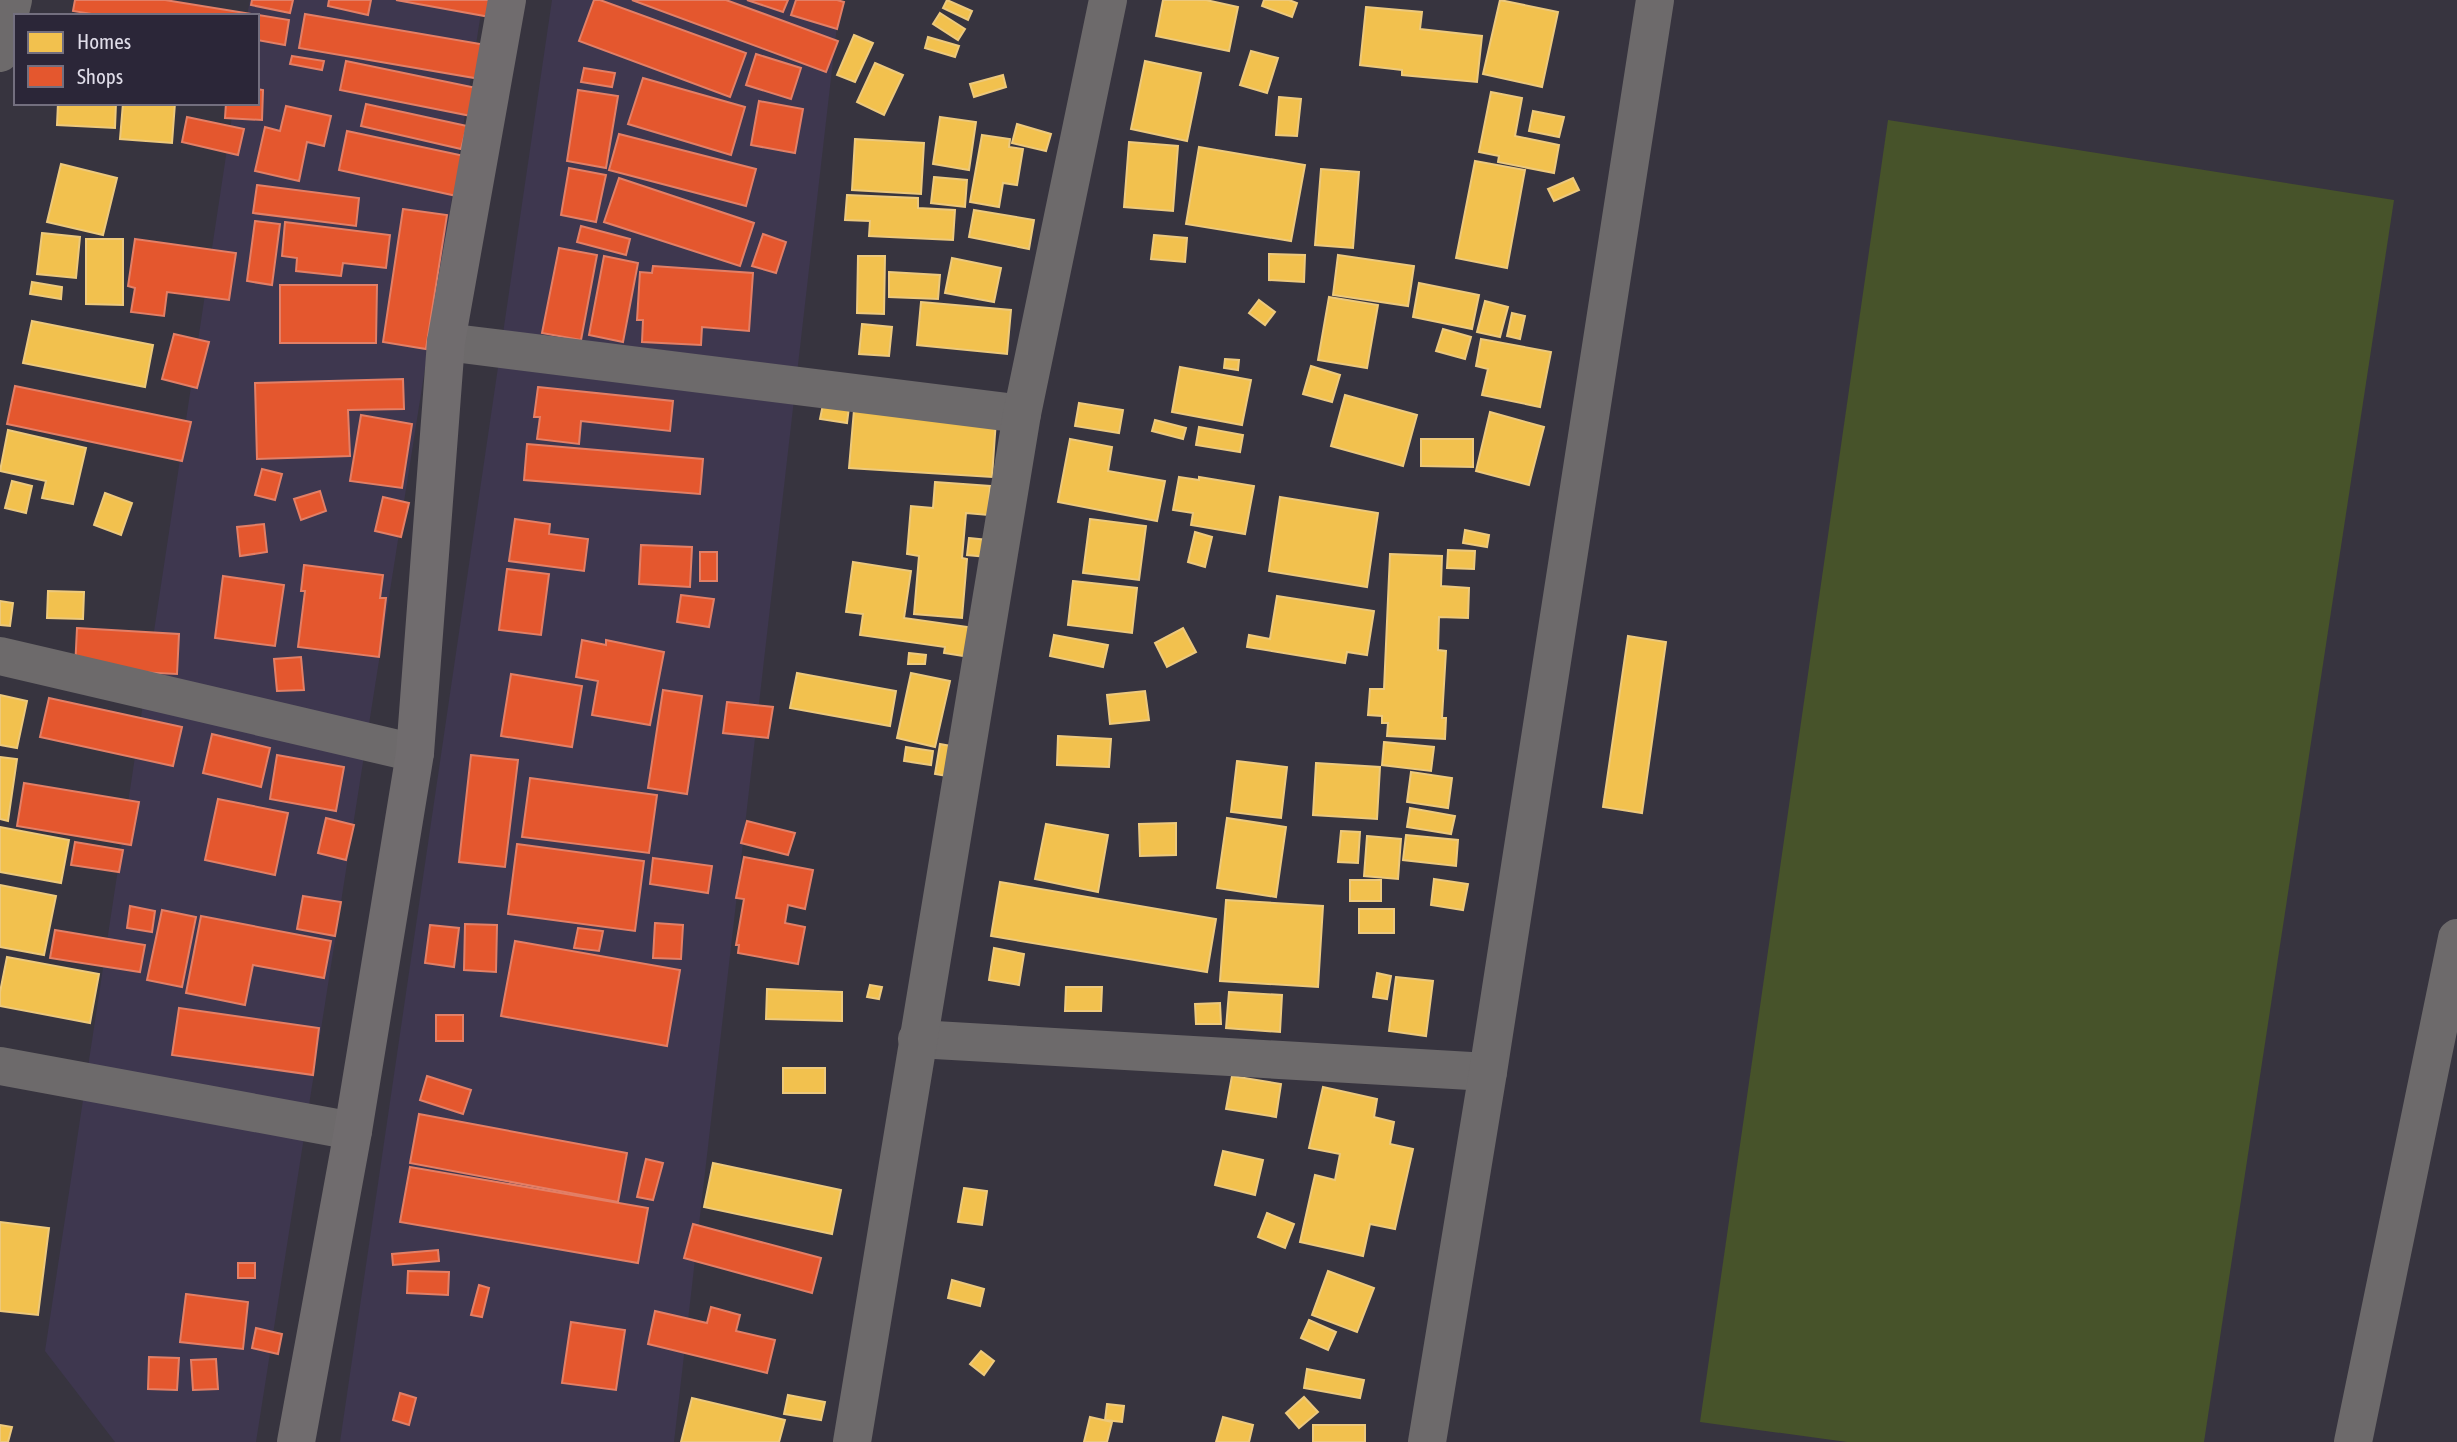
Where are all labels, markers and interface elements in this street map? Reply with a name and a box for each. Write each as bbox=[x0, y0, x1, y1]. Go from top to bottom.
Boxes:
legend bbox=[14, 14, 259, 105]
text: Homes bbox=[77, 29, 131, 53]
text: Shops bbox=[77, 64, 123, 88]

